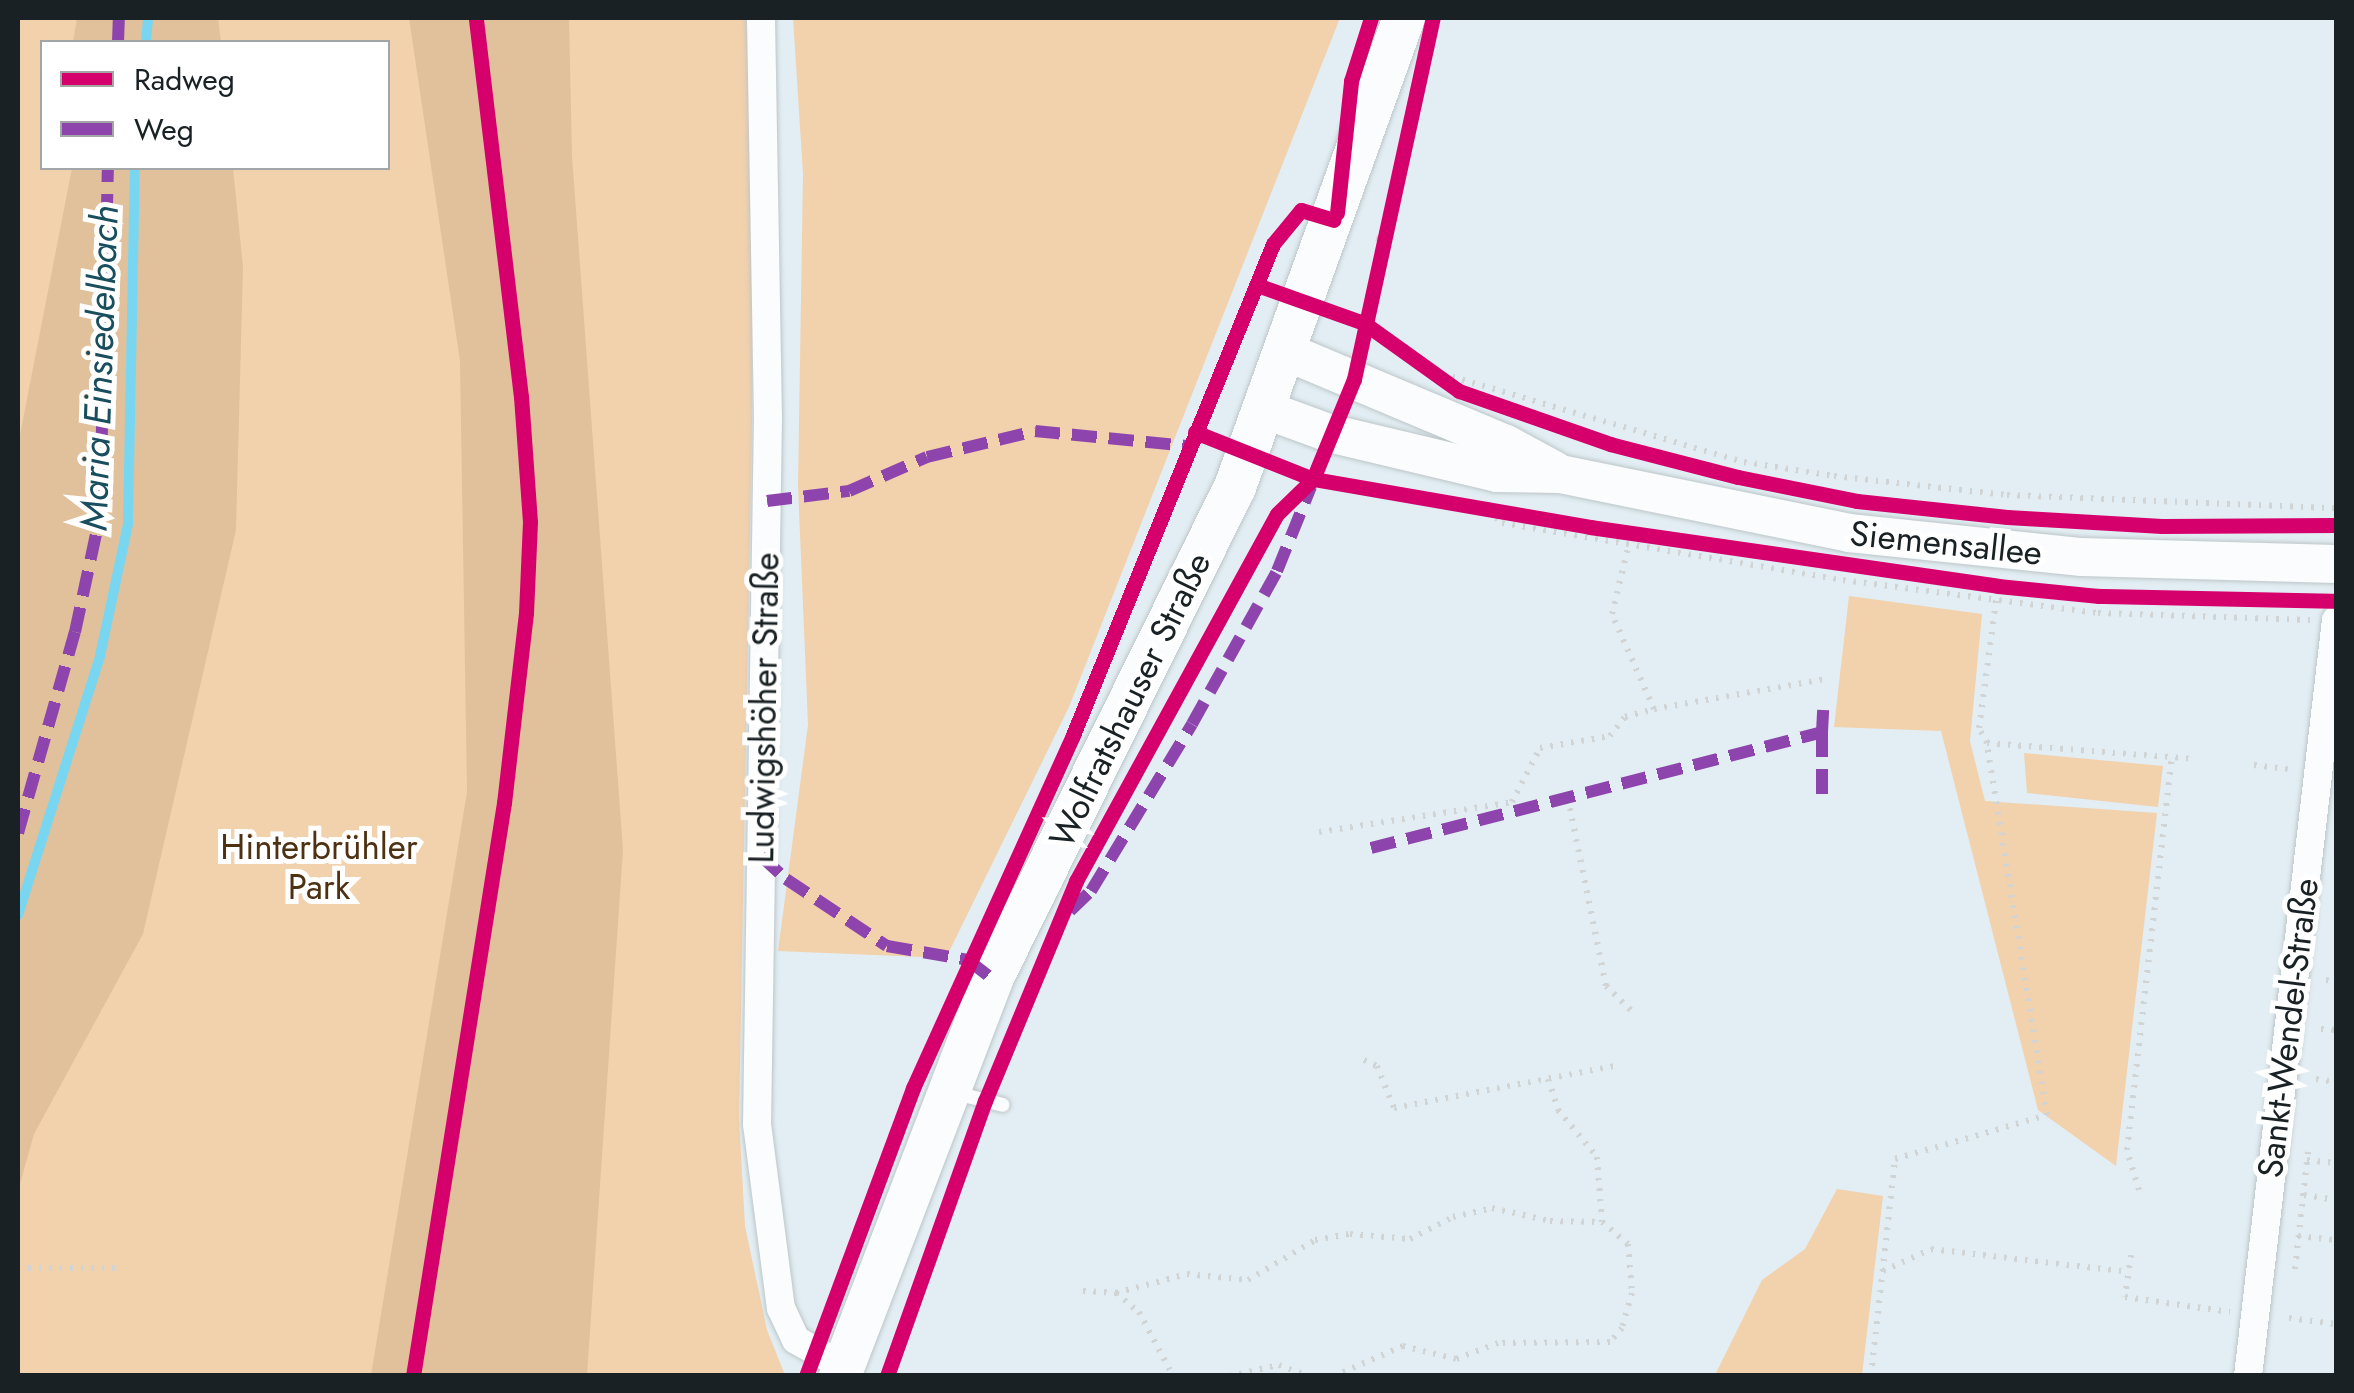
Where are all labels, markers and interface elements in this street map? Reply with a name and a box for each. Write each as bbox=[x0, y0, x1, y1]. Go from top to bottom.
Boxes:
legend bbox=[40, 40, 390, 170]
text: Radweg bbox=[134, 58, 235, 101]
text: Weg bbox=[134, 108, 194, 151]
water label: Maria Einsiedelbach bbox=[71, 204, 127, 532]
street label: Siemensallee bbox=[1848, 512, 2044, 574]
street label: Wolfratshauser Straße bbox=[1040, 546, 1220, 854]
street label: Ludwigshöher Straße bbox=[740, 552, 788, 864]
park label: Hinterbrühler Park bbox=[220, 826, 418, 908]
street label: Sankt-Wendel-Straße bbox=[2249, 876, 2327, 1180]

